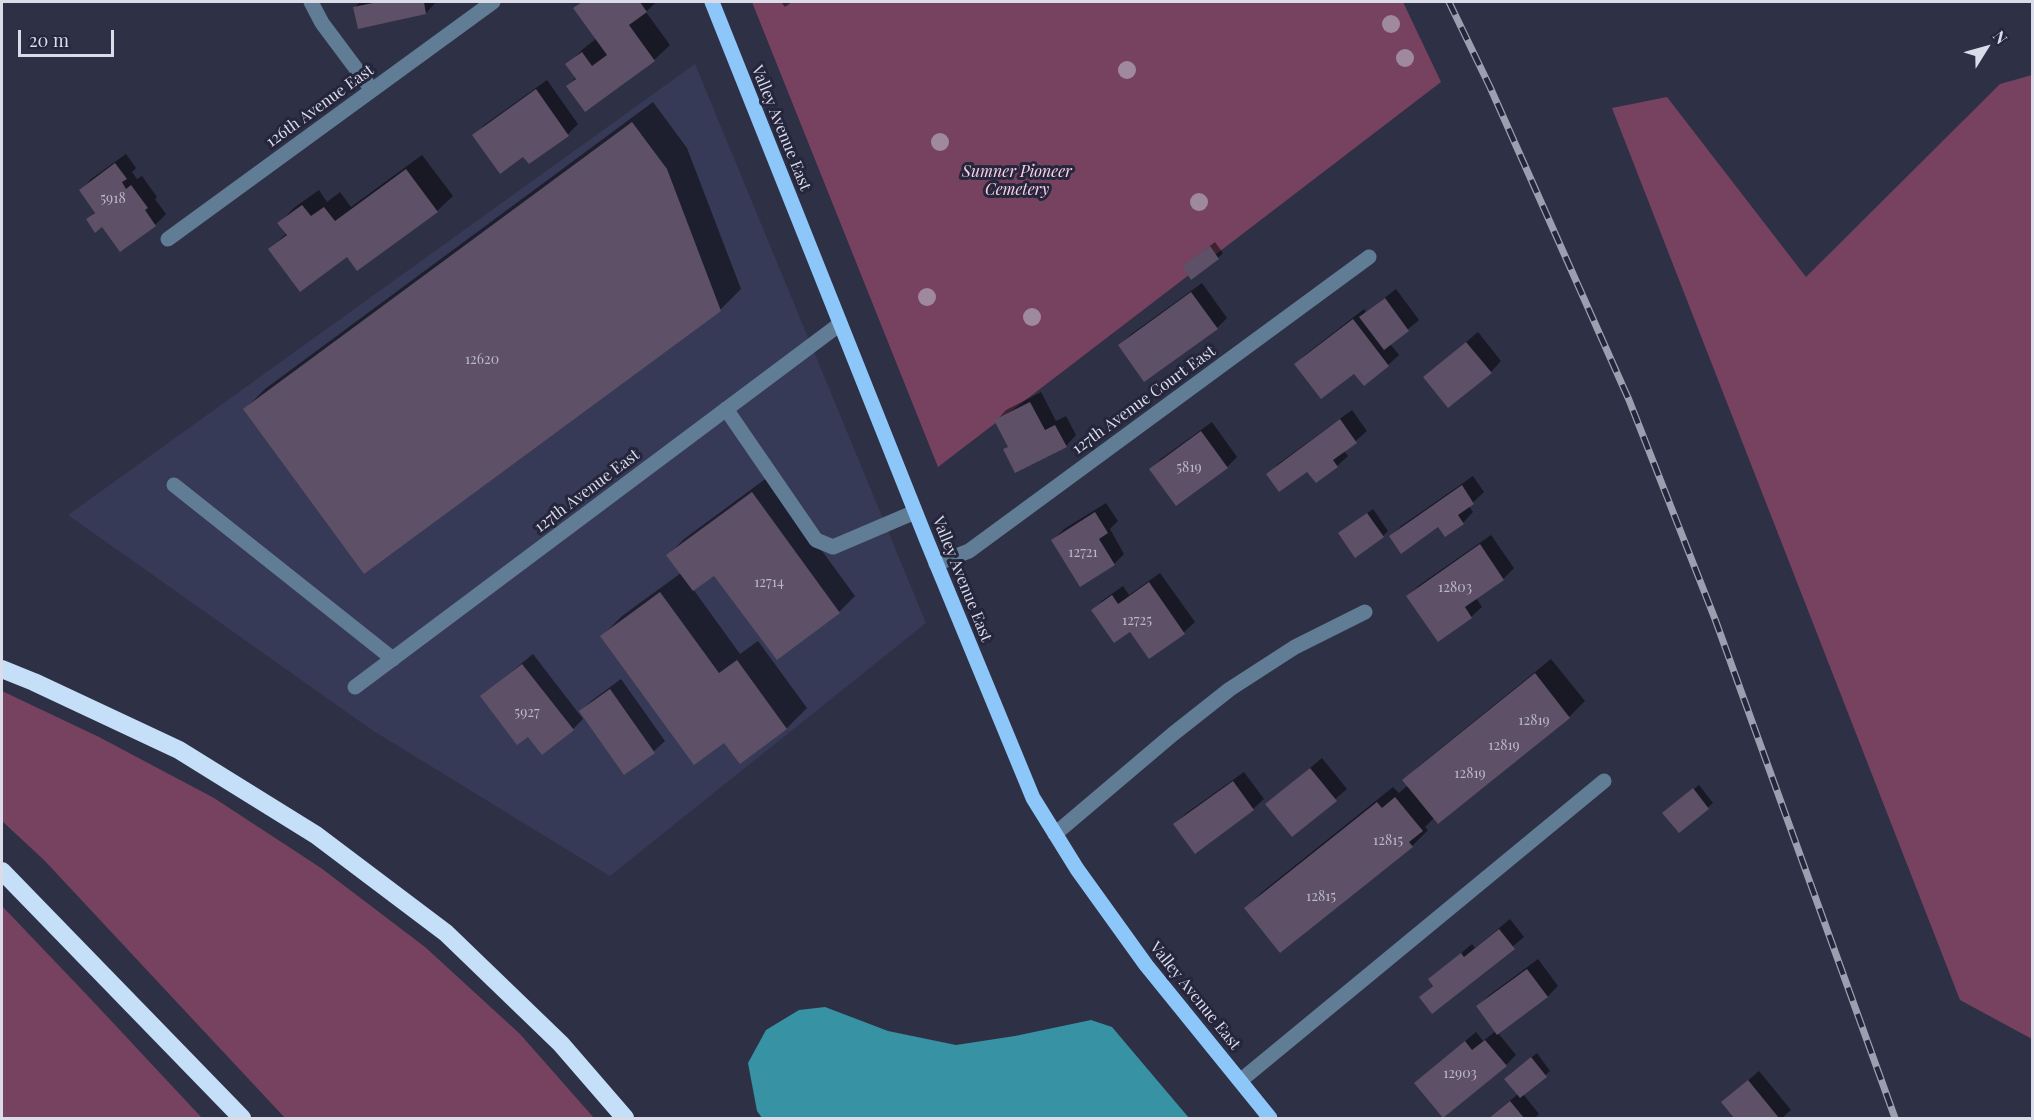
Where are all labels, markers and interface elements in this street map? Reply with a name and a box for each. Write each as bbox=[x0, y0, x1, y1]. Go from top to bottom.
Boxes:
scale bar bbox=[21, 18, 117, 56]
north arrow bbox=[1956, 18, 2016, 78]
text: N bbox=[1989, 26, 2013, 48]
text: 20 m bbox=[29, 28, 69, 52]
street label: 126th Avenue East bbox=[262, 61, 378, 151]
street label: Valley Avenue East bbox=[747, 63, 815, 193]
park label: Sumner Pioneer Cemetery bbox=[962, 162, 1072, 200]
house number: 5918 bbox=[100, 191, 126, 207]
street label: 127th Avenue Court East bbox=[1069, 342, 1219, 458]
house number: 12620 bbox=[465, 352, 499, 368]
street label: 127th Avenue East bbox=[531, 445, 643, 537]
house number: 5819 bbox=[1176, 460, 1202, 476]
street label: Valley Avenue East bbox=[928, 514, 996, 644]
house number: 12721 bbox=[1068, 545, 1098, 561]
house number: 12714 bbox=[754, 575, 784, 591]
house number: 12803 bbox=[1438, 580, 1472, 596]
house number: 12725 bbox=[1122, 613, 1152, 629]
house number: 5927 bbox=[514, 705, 540, 721]
house number: 12819 bbox=[1518, 713, 1550, 729]
house number: 12819 bbox=[1488, 738, 1520, 754]
house number: 12819 bbox=[1454, 766, 1486, 782]
house number: 12815 bbox=[1373, 833, 1403, 849]
house number: 12815 bbox=[1306, 889, 1336, 905]
street label: Valley Avenue East bbox=[1146, 938, 1244, 1054]
house number: 12903 bbox=[1443, 1066, 1477, 1082]

